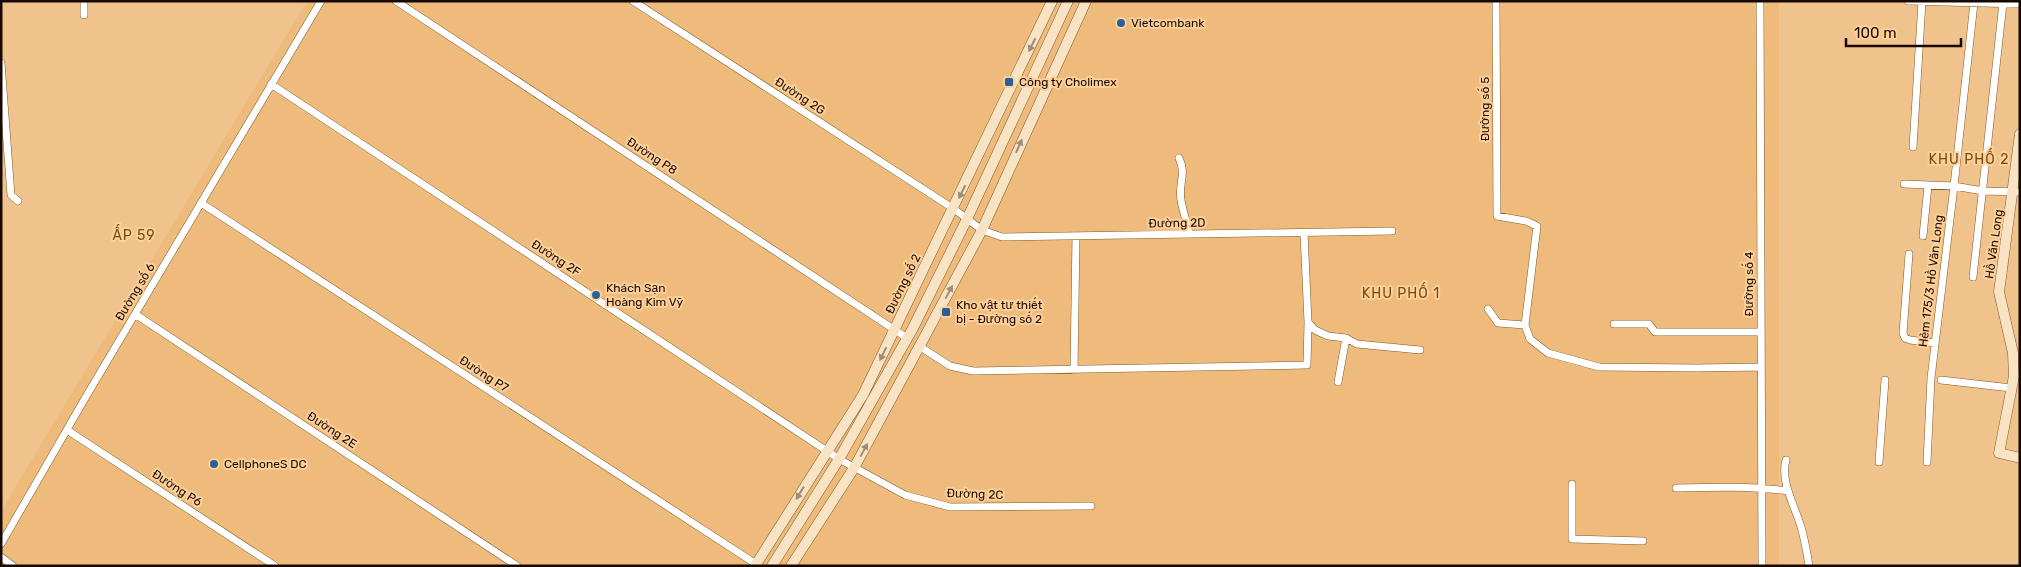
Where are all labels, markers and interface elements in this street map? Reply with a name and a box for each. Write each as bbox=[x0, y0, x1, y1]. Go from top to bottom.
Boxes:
scale bar bbox=[1846, 15, 1961, 47]
place label: Vietcombank bbox=[1131, 16, 1205, 30]
marker: Vietcombank bbox=[1115, 17, 1127, 29]
text: 100 m bbox=[1854, 24, 1896, 42]
one-way arrow bbox=[1028, 38, 1036, 53]
street label: Đường 2G bbox=[772, 75, 828, 117]
place label: Công ty Cholimex bbox=[1019, 75, 1117, 89]
marker: Công ty Cholimex bbox=[1003, 76, 1015, 88]
street label: Đường số 5 bbox=[1477, 77, 1492, 141]
street label: Đường P8 bbox=[624, 135, 680, 177]
one-way arrow bbox=[1016, 139, 1024, 153]
district label: KHU PHỐ 2 bbox=[1929, 148, 2009, 168]
one-way arrow bbox=[957, 185, 965, 199]
street label: Hồ Văn Long bbox=[1982, 208, 2006, 280]
street label: Hẻm 175/3 Hồ Văn Long bbox=[1915, 214, 1946, 348]
street label: Đường 2D bbox=[1148, 216, 1206, 230]
district label: ẤP 59 bbox=[112, 224, 156, 244]
street label: Đường 2F bbox=[529, 237, 583, 279]
street label: Đường số 4 bbox=[1741, 251, 1756, 317]
street label: Đường số 2 bbox=[882, 252, 923, 316]
street label: Đường số 6 bbox=[112, 260, 158, 323]
place label: Khách Sạn Hoàng Kim Vỹ bbox=[606, 281, 683, 309]
district label: KHU PHỐ 1 bbox=[1362, 282, 1440, 302]
one-way arrow bbox=[944, 285, 953, 298]
marker: Khách Sạn Hoàng Kim Vỹ bbox=[590, 289, 602, 301]
place label: Kho vật tư thiết bị - Đường số 2 bbox=[956, 297, 1043, 326]
marker: Kho vật tư thiết bị - Đường số 2 bbox=[940, 306, 952, 318]
one-way arrow bbox=[879, 347, 887, 361]
street label: Đường P7 bbox=[457, 353, 511, 395]
street label: Đường 2E bbox=[305, 409, 359, 451]
one-way arrow bbox=[860, 443, 868, 458]
place label: CellphoneS DC bbox=[224, 457, 307, 471]
marker: CellphoneS DC bbox=[208, 458, 220, 470]
street label: Đường P6 bbox=[149, 467, 205, 509]
street label: Đường 2C bbox=[946, 486, 1004, 502]
one-way arrow bbox=[795, 487, 805, 500]

